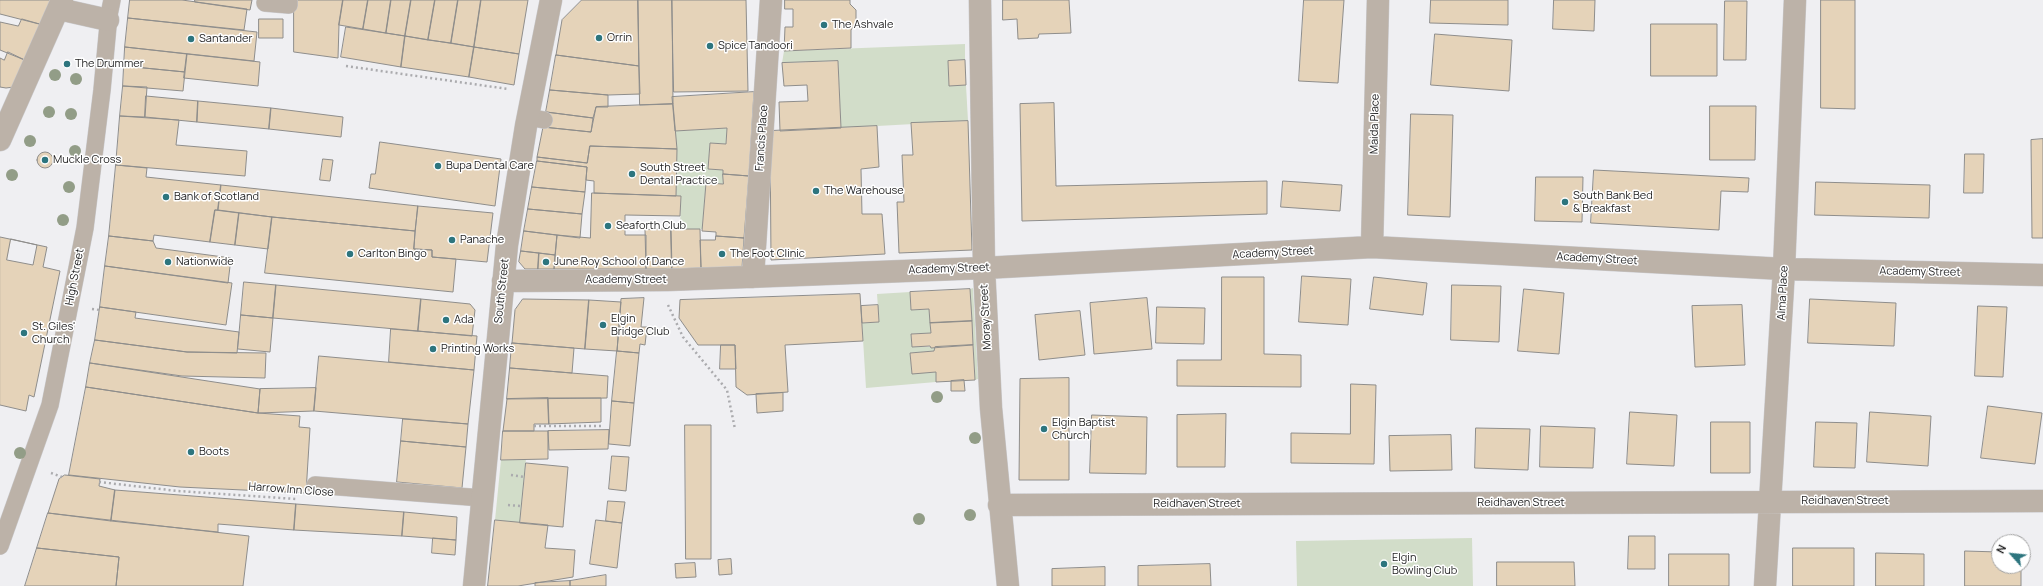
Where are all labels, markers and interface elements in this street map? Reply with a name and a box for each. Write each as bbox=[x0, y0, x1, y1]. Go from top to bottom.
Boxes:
place label: The Ashvale bbox=[832, 18, 893, 32]
marker: The Ashvale bbox=[819, 20, 829, 30]
place label: Orrin bbox=[607, 31, 632, 45]
place label: Santander bbox=[199, 32, 252, 46]
marker: Orrin bbox=[594, 33, 604, 43]
marker: Santander bbox=[186, 34, 196, 44]
place label: Spice Tandoori bbox=[718, 39, 793, 53]
marker: Spice Tandoori bbox=[705, 41, 715, 51]
place label: The Drummer bbox=[75, 57, 144, 71]
marker: The Drummer bbox=[62, 59, 72, 69]
street label: Maida Place bbox=[1368, 94, 1382, 154]
street label: Francis Place bbox=[753, 105, 771, 171]
place label: Muckle Cross bbox=[53, 153, 121, 167]
marker: Muckle Cross bbox=[40, 155, 50, 165]
place label: Bupa Dental Care bbox=[446, 159, 534, 173]
marker: Bupa Dental Care bbox=[433, 161, 443, 171]
place label: South Street Dental Practice bbox=[640, 161, 717, 187]
marker: South Street Dental Practice bbox=[627, 169, 637, 179]
place label: The Warehouse bbox=[824, 184, 904, 198]
marker: The Warehouse bbox=[811, 186, 821, 196]
place label: South Bank Bed & Breakfast bbox=[1573, 189, 1653, 215]
place label: Bank of Scotland bbox=[174, 190, 259, 204]
marker: Bank of Scotland bbox=[161, 192, 171, 202]
marker: South Bank Bed & Breakfast bbox=[1560, 197, 1570, 207]
place label: Seaforth Club bbox=[616, 219, 686, 233]
marker: Seaforth Club bbox=[603, 221, 613, 231]
place label: Panache bbox=[460, 233, 504, 247]
marker: Panache bbox=[447, 235, 457, 245]
street label: Academy Street bbox=[1232, 244, 1314, 262]
street label: High Street bbox=[63, 247, 87, 307]
place label: Carlton Bingo bbox=[358, 247, 427, 261]
place label: The Foot Clinic bbox=[730, 247, 805, 261]
marker: Carlton Bingo bbox=[345, 249, 355, 259]
marker: The Foot Clinic bbox=[717, 249, 727, 259]
street label: Academy Street bbox=[1556, 250, 1638, 268]
place label: Nationwide bbox=[176, 255, 234, 269]
place label: June Roy School of Dance bbox=[554, 255, 684, 269]
marker: Nationwide bbox=[163, 257, 173, 267]
marker: June Roy School of Dance bbox=[541, 257, 551, 267]
street label: South Street bbox=[492, 258, 512, 324]
street label: Academy Street bbox=[908, 261, 990, 277]
street label: Alma Place bbox=[1775, 265, 1791, 321]
street label: Academy Street bbox=[1879, 265, 1961, 279]
street label: Academy Street bbox=[585, 273, 667, 287]
street label: Moray Street bbox=[978, 284, 994, 350]
place label: Elgin Bridge Club bbox=[611, 312, 669, 338]
place label: Ada bbox=[454, 313, 474, 327]
marker: Ada bbox=[441, 315, 451, 325]
place label: St. Giles' Church bbox=[32, 320, 75, 346]
marker: Elgin Bridge Club bbox=[598, 320, 608, 330]
marker: St. Giles' Church bbox=[19, 328, 29, 338]
place label: Printing Works bbox=[441, 342, 514, 356]
marker: Printing Works bbox=[428, 344, 438, 354]
place label: Elgin Baptist Church bbox=[1052, 416, 1115, 442]
marker: Elgin Baptist Church bbox=[1039, 424, 1049, 434]
place label: Boots bbox=[199, 445, 229, 459]
marker: Boots bbox=[186, 447, 196, 457]
street label: Harrow Inn Close bbox=[248, 480, 334, 500]
street label: Reidhaven Street bbox=[1801, 494, 1889, 508]
street label: Reidhaven Street bbox=[1477, 496, 1565, 510]
street label: Reidhaven Street bbox=[1153, 497, 1241, 511]
north arrow bbox=[1991, 534, 2031, 574]
text: N bbox=[1992, 542, 2009, 556]
place label: Elgin Bowling Club bbox=[1392, 551, 1457, 577]
marker: Elgin Bowling Club bbox=[1379, 559, 1389, 569]

